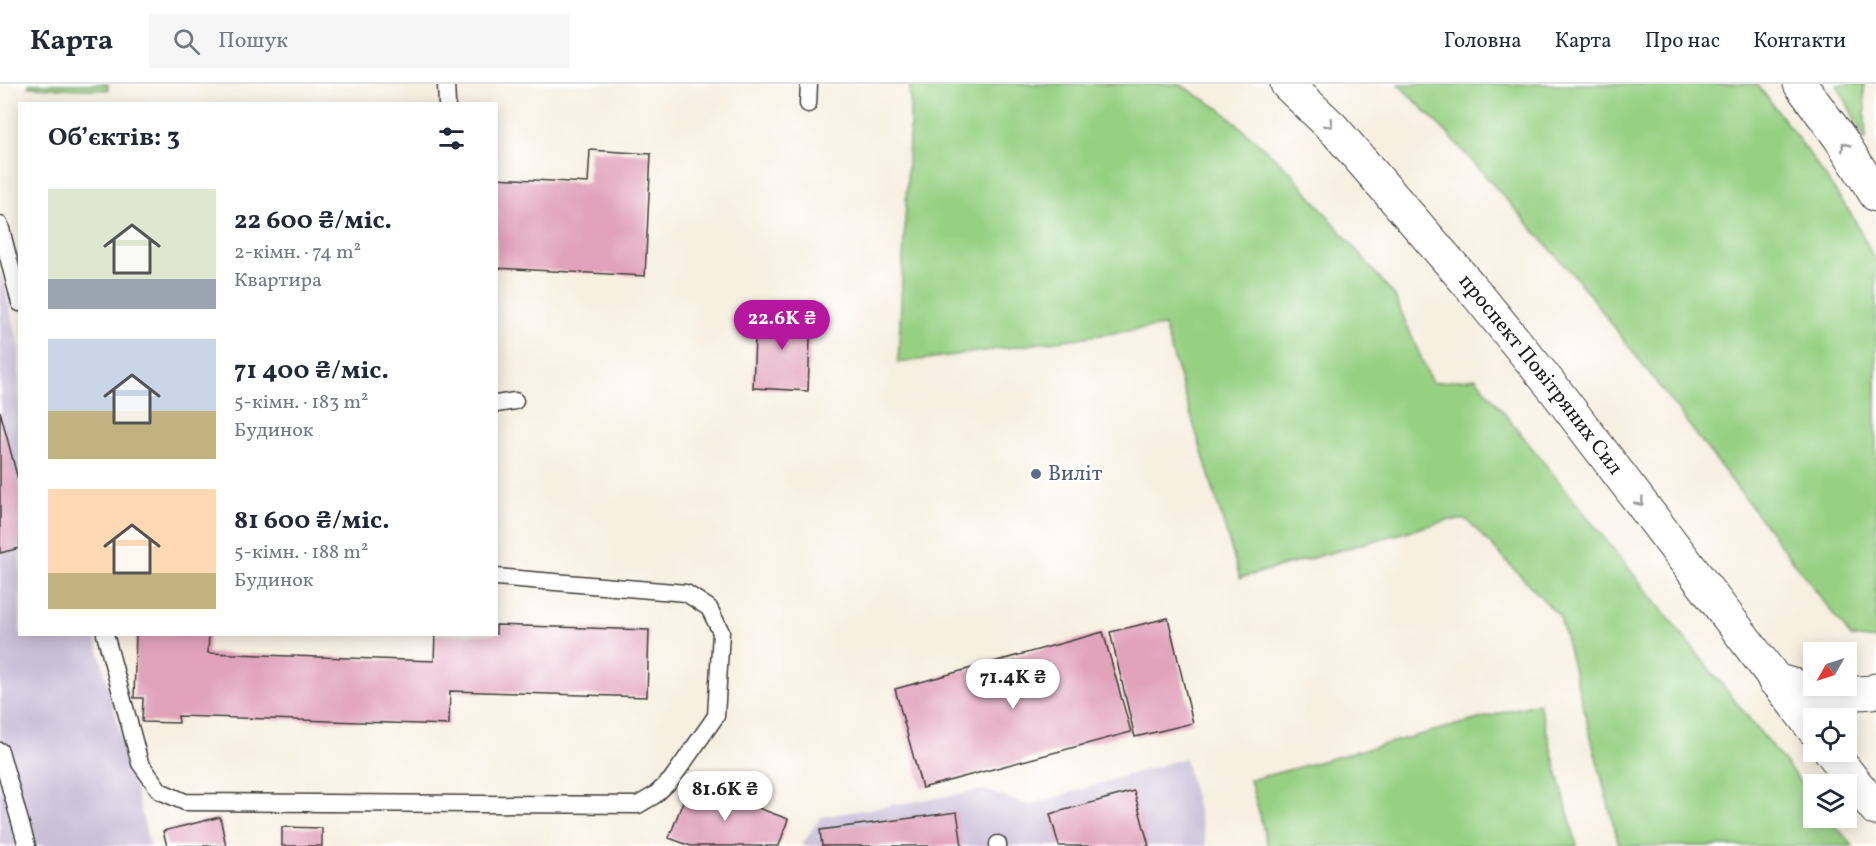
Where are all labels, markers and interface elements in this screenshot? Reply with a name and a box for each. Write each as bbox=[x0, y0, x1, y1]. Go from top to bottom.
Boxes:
search box bbox=[149, 14, 569, 68]
text: Карта bbox=[30, 22, 113, 61]
icon: search bbox=[170, 25, 203, 58]
text: Пошук bbox=[218, 26, 288, 57]
text: Головна bbox=[1444, 27, 1522, 56]
text: Карта bbox=[1555, 27, 1612, 56]
text: Про нас bbox=[1645, 27, 1720, 56]
text: Контакти bbox=[1753, 27, 1846, 56]
one-way arrow bbox=[1322, 117, 1333, 128]
text: Об’єктів: 3 bbox=[48, 120, 180, 156]
icon: filters bbox=[435, 122, 468, 155]
one-way arrow bbox=[1840, 142, 1852, 152]
text: 22 600 ₴/міс. bbox=[234, 203, 392, 239]
icon: home bbox=[96, 213, 168, 285]
text: 2-кімн. · 74 m² bbox=[234, 239, 361, 267]
text: Квартира bbox=[234, 267, 322, 295]
street label: проспект Повітряних Сил bbox=[1452, 268, 1629, 481]
pin: 22.6K ₴ bbox=[727, 300, 837, 351]
text: 22.6K ₴ bbox=[748, 305, 816, 333]
text: 71 400 ₴/міс. bbox=[234, 353, 389, 389]
icon: home bbox=[96, 363, 168, 435]
text: 5-кімн. · 183 m² bbox=[234, 389, 368, 417]
text: Будинок bbox=[234, 417, 314, 445]
place label: Виліт bbox=[1048, 460, 1103, 489]
marker: Виліт bbox=[1029, 467, 1043, 481]
one-way arrow bbox=[1632, 495, 1643, 506]
text: 81 600 ₴/міс. bbox=[234, 503, 390, 539]
icon: home bbox=[96, 513, 168, 585]
text: 5-кімн. · 188 m² bbox=[234, 539, 368, 567]
text: Будинок bbox=[234, 567, 314, 595]
north arrow bbox=[1803, 642, 1857, 696]
map controls bbox=[1803, 642, 1857, 828]
pin: 71.4K ₴ bbox=[958, 659, 1068, 710]
text: 71.4K ₴ bbox=[980, 664, 1046, 692]
button: locate bbox=[1803, 708, 1857, 762]
pin: 81.6K ₴ bbox=[670, 771, 780, 822]
button: layers bbox=[1803, 774, 1857, 828]
text: 81.6K ₴ bbox=[692, 776, 758, 804]

